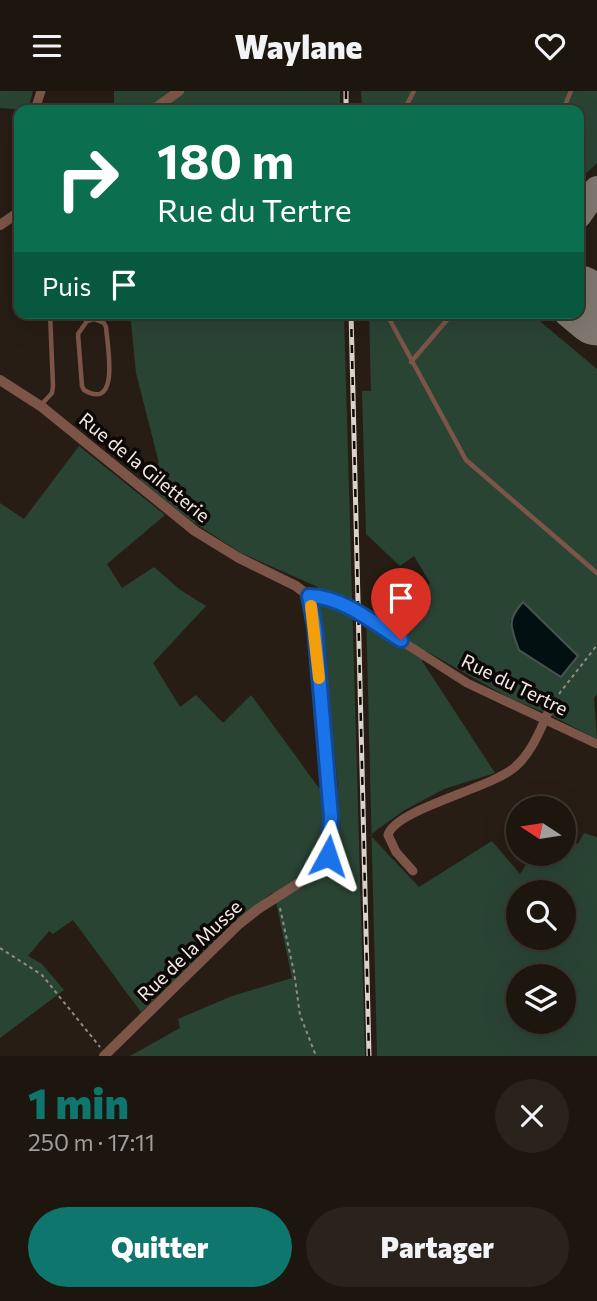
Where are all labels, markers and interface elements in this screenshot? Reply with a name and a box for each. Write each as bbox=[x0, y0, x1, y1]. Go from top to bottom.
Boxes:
text: Waylane bbox=[235, 26, 362, 66]
icon: menu bbox=[28, 27, 66, 65]
icon: heart bbox=[531, 27, 569, 65]
text: 180 m bbox=[157, 129, 294, 189]
icon: right bbox=[42, 133, 133, 224]
text: Rue du Tertre bbox=[157, 189, 352, 229]
icon: arrive bbox=[105, 266, 143, 304]
text: Puis bbox=[42, 270, 91, 301]
street label: Rue de la Giletterie bbox=[75, 407, 215, 527]
pin bbox=[371, 568, 431, 640]
icon: arrive bbox=[382, 579, 420, 617]
street label: Rue du Tertre bbox=[458, 648, 572, 720]
north arrow bbox=[506, 796, 576, 866]
map controls bbox=[506, 796, 576, 1034]
position arrow bbox=[291, 819, 365, 893]
button: search bbox=[506, 880, 576, 950]
street label: Rue de la Musse bbox=[132, 894, 246, 1006]
button: layers bbox=[506, 964, 576, 1034]
text: 1 min bbox=[28, 1076, 129, 1128]
button: close bbox=[495, 1079, 569, 1153]
text: 250 m · 17:11 bbox=[28, 1128, 155, 1156]
button: Quitter bbox=[28, 1207, 292, 1287]
button: Partager bbox=[306, 1207, 569, 1287]

